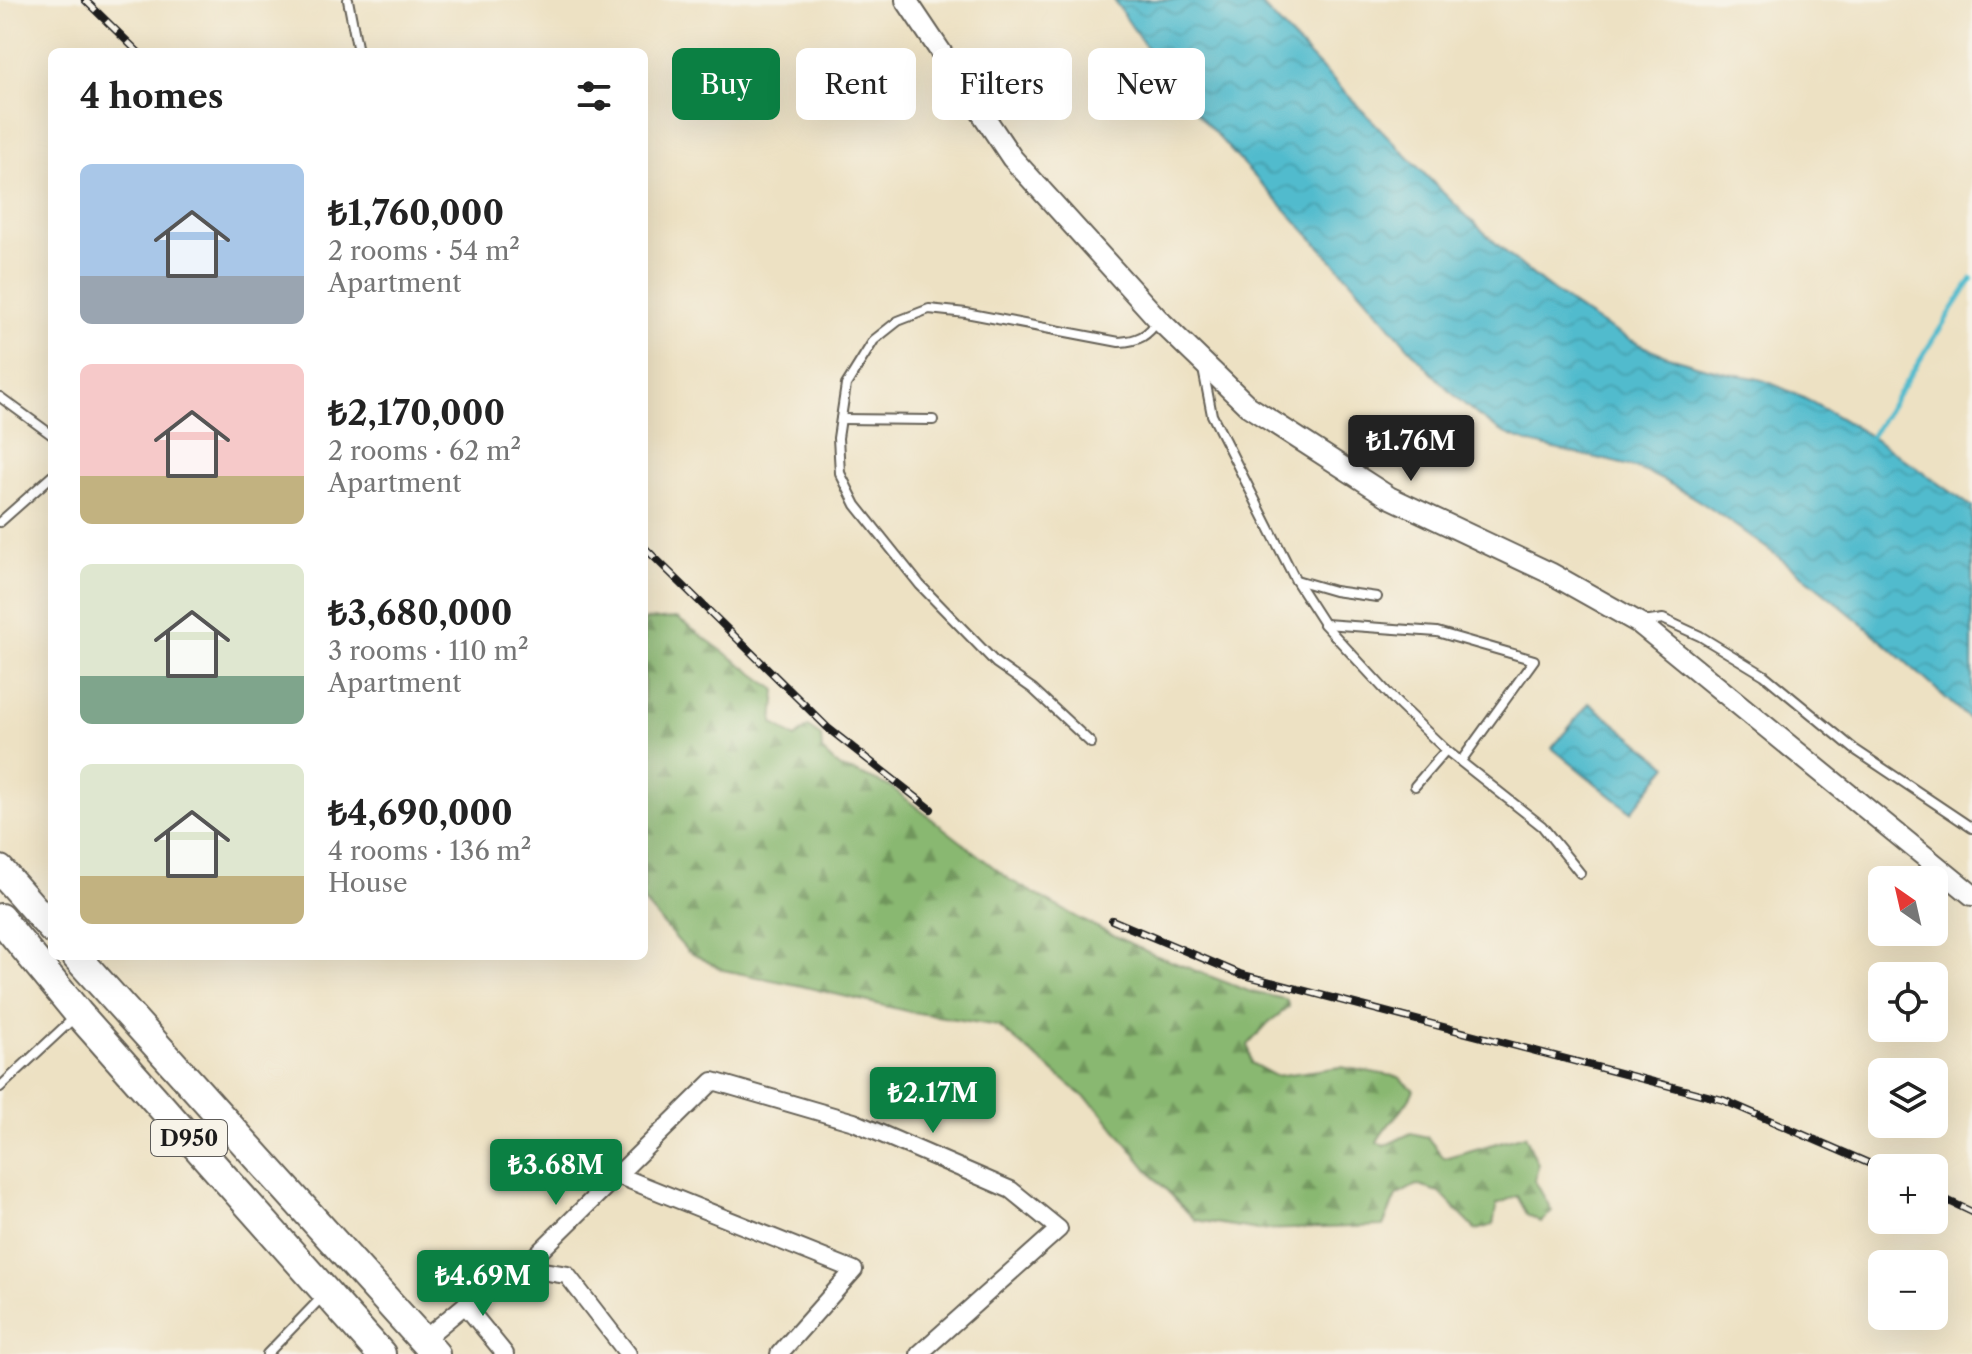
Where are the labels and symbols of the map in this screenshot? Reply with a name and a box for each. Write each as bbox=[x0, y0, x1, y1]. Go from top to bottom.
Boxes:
pin: ₺1.76M bbox=[1346, 415, 1476, 483]
north arrow bbox=[1868, 866, 1948, 946]
pin: ₺2.17M bbox=[868, 1067, 998, 1135]
road number: D950 bbox=[151, 1120, 227, 1156]
pin: ₺3.68M bbox=[491, 1139, 621, 1207]
pin: ₺4.69M bbox=[418, 1250, 548, 1318]

